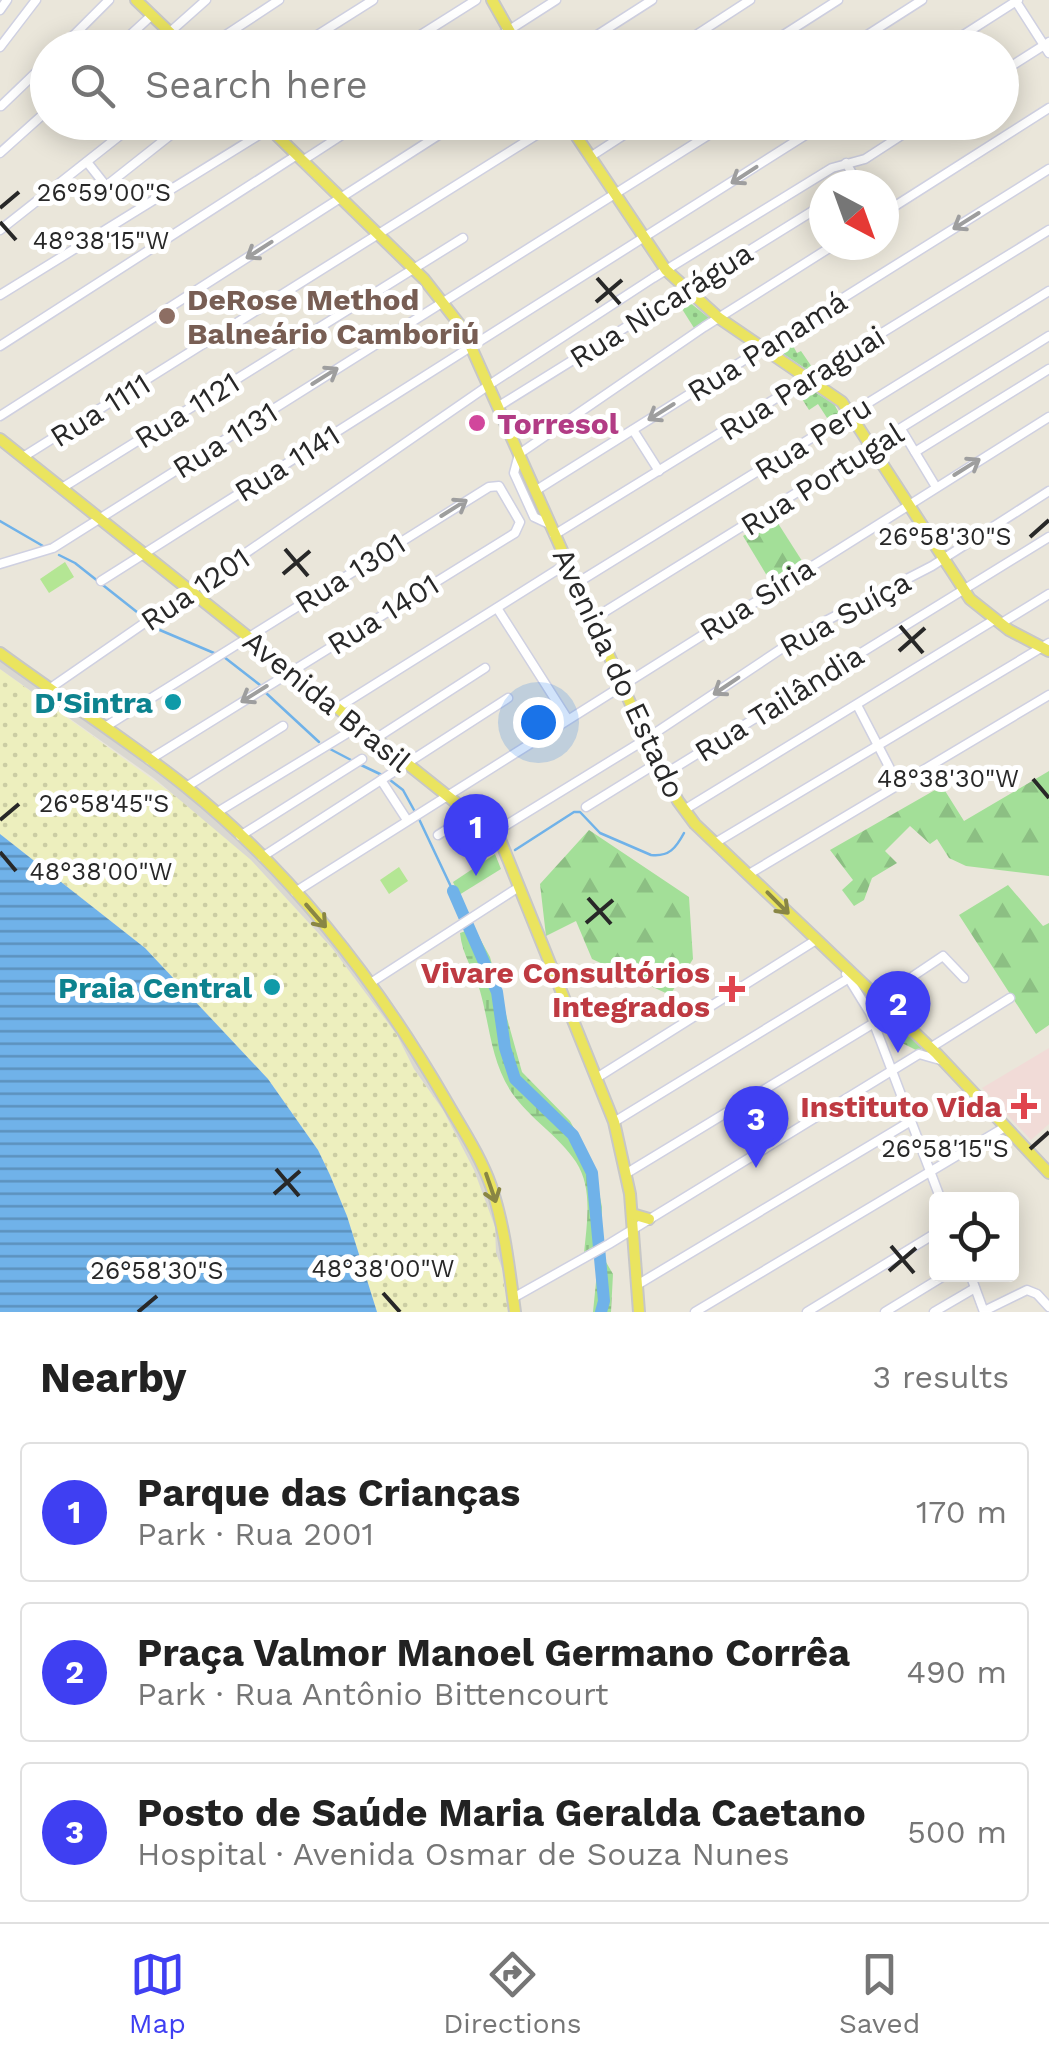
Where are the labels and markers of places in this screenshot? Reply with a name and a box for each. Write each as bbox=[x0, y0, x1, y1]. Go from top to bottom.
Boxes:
place label: DeRose Method Balneário Camboriú bbox=[187, 282, 479, 351]
marker: DeRose Method Balneário Camboriú bbox=[156, 305, 178, 327]
place label: Torresol bbox=[497, 406, 619, 441]
marker: Torresol bbox=[466, 412, 488, 434]
place label: D'Sintra bbox=[34, 685, 154, 720]
marker: D'Sintra bbox=[162, 691, 184, 713]
pin: 1 bbox=[444, 794, 508, 876]
place label: Vivare Consultórios Integrados bbox=[421, 955, 710, 1024]
place label: Praia Central bbox=[58, 970, 252, 1005]
pin: 2 bbox=[866, 970, 930, 1053]
marker: Praia Central bbox=[261, 976, 283, 998]
marker: Vivare Consultórios Integrados bbox=[719, 976, 745, 1002]
pin: 3 bbox=[724, 1086, 788, 1168]
place label: Instituto Vida bbox=[800, 1089, 1003, 1124]
marker: Instituto Vida bbox=[1011, 1093, 1037, 1119]

